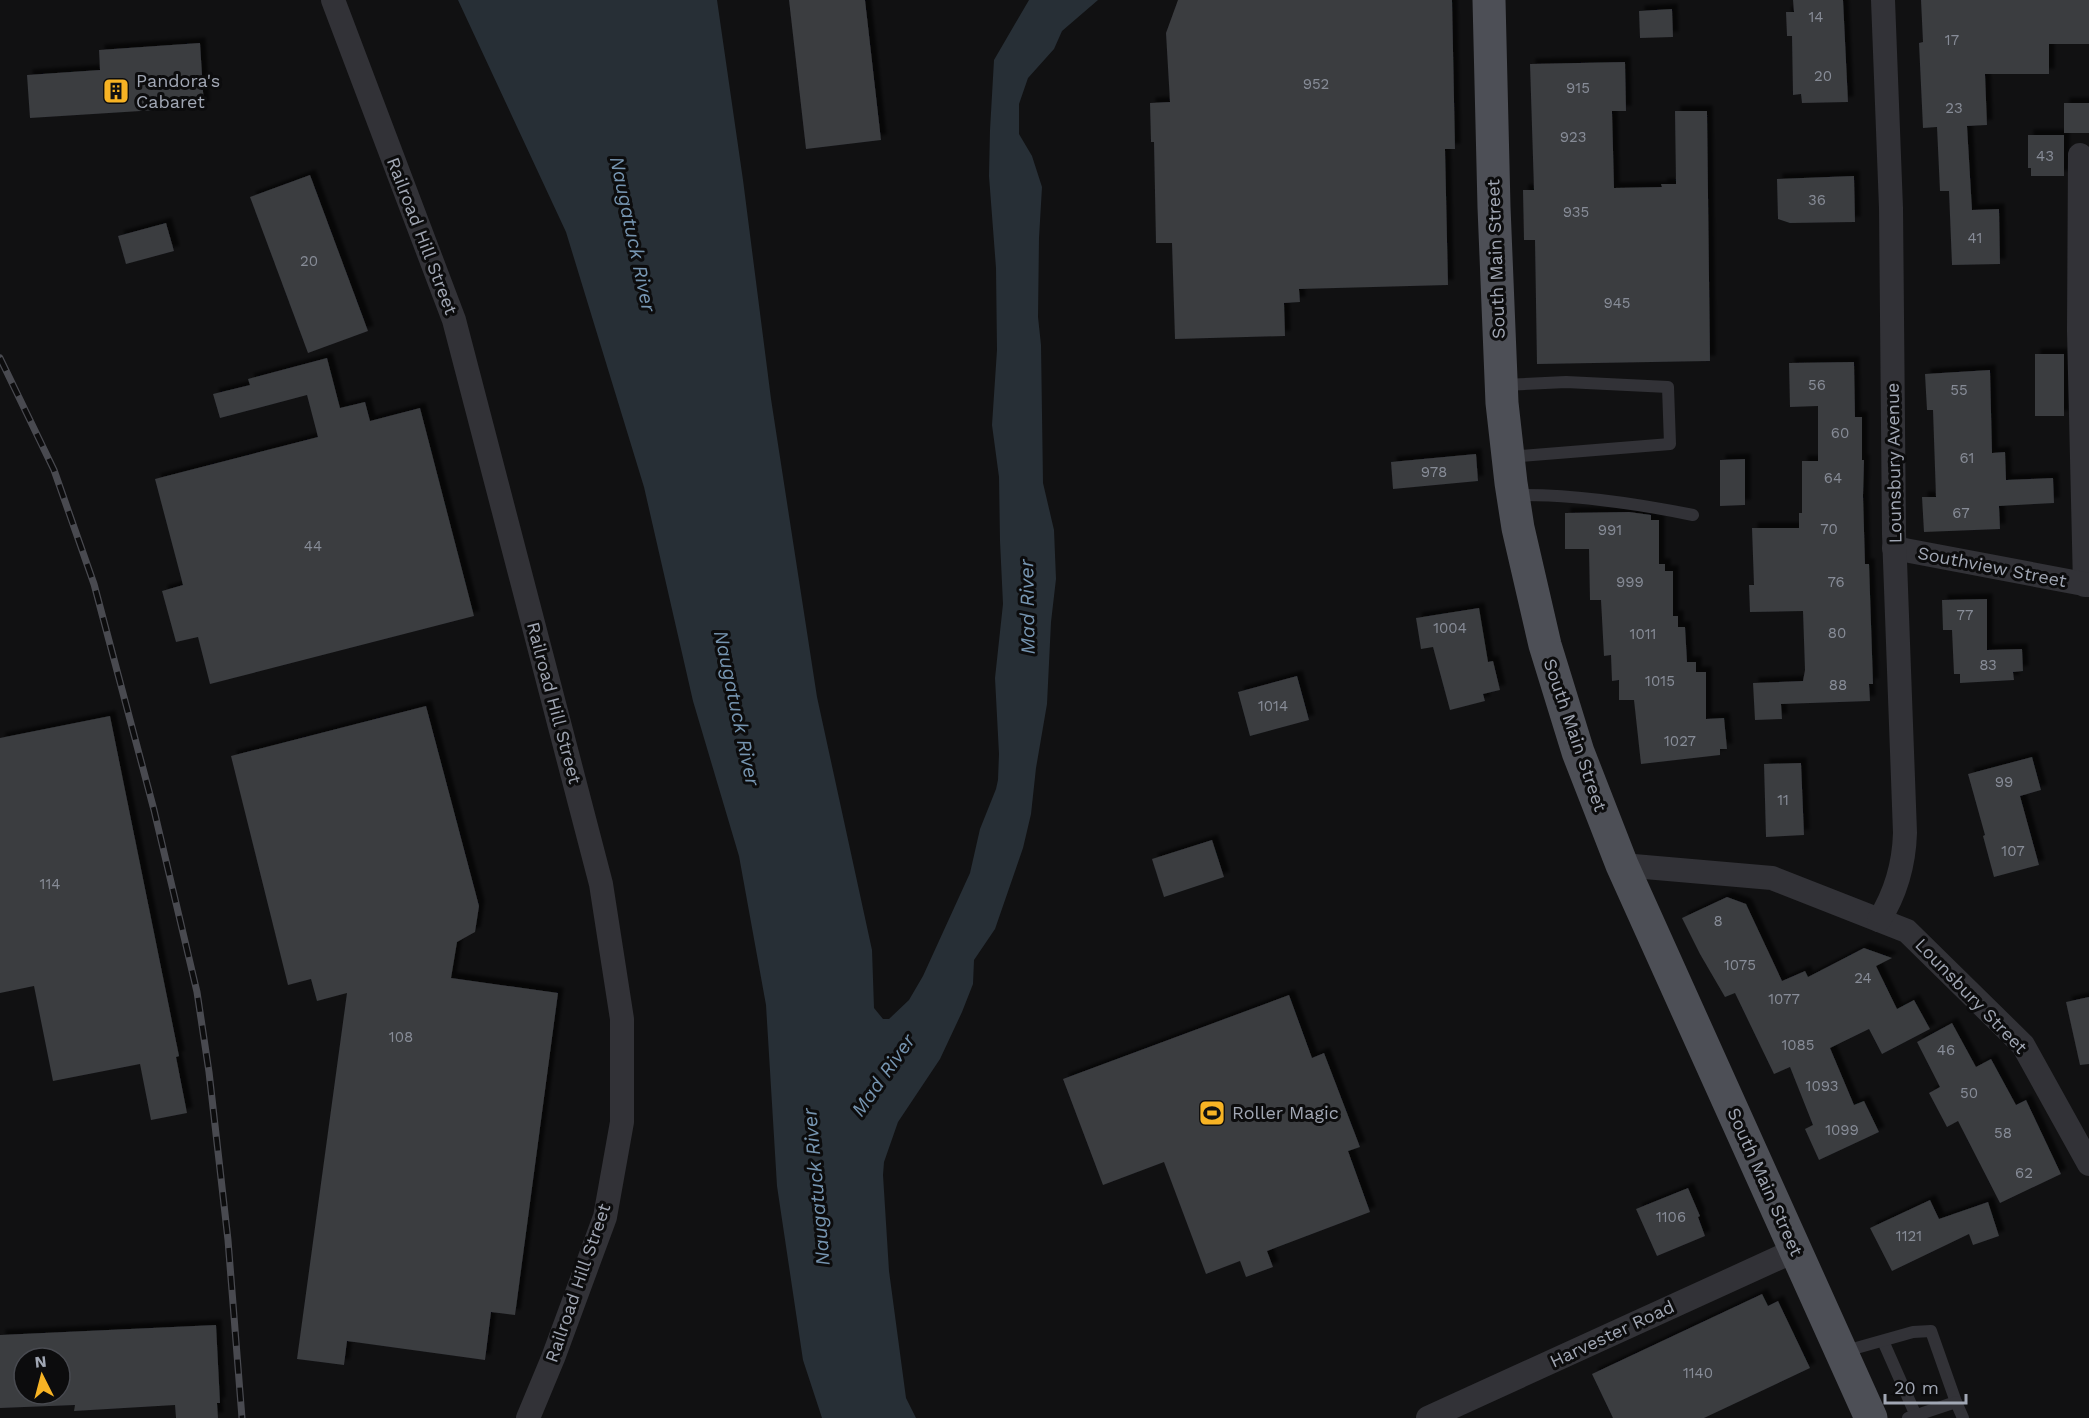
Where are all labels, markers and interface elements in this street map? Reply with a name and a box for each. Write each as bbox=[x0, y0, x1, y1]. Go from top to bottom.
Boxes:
house number: 14 bbox=[1808, 8, 1824, 26]
house number: 17 bbox=[1945, 31, 1959, 49]
house number: 20 bbox=[1814, 67, 1832, 85]
place label: Pandora's Cabaret bbox=[136, 70, 220, 112]
house number: 952 bbox=[1303, 75, 1329, 93]
building icon: Pandora's Cabaret bbox=[101, 76, 131, 106]
house number: 915 bbox=[1566, 79, 1590, 97]
house number: 23 bbox=[1945, 99, 1963, 117]
house number: 923 bbox=[1560, 128, 1586, 146]
house number: 43 bbox=[2036, 147, 2054, 165]
street label: Railroad Hill Street bbox=[383, 154, 462, 318]
water label: Naugatuck River bbox=[605, 154, 661, 315]
street label: South Main Street bbox=[1482, 178, 1509, 339]
house number: 36 bbox=[1808, 191, 1826, 209]
house number: 935 bbox=[1563, 203, 1589, 221]
house number: 41 bbox=[1968, 229, 1982, 247]
house number: 20 bbox=[300, 252, 318, 270]
house number: 945 bbox=[1603, 294, 1631, 312]
house number: 56 bbox=[1808, 376, 1826, 394]
house number: 55 bbox=[1950, 381, 1968, 399]
street label: Lounsbury Avenue bbox=[1882, 382, 1905, 544]
house number: 60 bbox=[1831, 424, 1849, 442]
house number: 61 bbox=[1960, 449, 1974, 467]
house number: 978 bbox=[1421, 463, 1447, 481]
house number: 64 bbox=[1824, 469, 1842, 487]
house number: 67 bbox=[1952, 504, 1970, 522]
house number: 70 bbox=[1820, 520, 1838, 538]
house number: 991 bbox=[1598, 521, 1622, 539]
house number: 44 bbox=[304, 537, 322, 555]
street label: Southview Street bbox=[1916, 542, 2069, 591]
water label: Mad River bbox=[1014, 558, 1040, 655]
house number: 999 bbox=[1616, 573, 1644, 591]
house number: 76 bbox=[1827, 573, 1845, 591]
house number: 77 bbox=[1957, 606, 1973, 624]
house number: 1004 bbox=[1433, 619, 1467, 637]
street label: Railroad Hill Street bbox=[523, 620, 586, 787]
house number: 80 bbox=[1828, 624, 1846, 642]
house number: 1011 bbox=[1630, 625, 1656, 643]
water label: Naugatuck River bbox=[709, 628, 765, 789]
street label: South Main Street bbox=[1540, 656, 1612, 814]
house number: 83 bbox=[1979, 656, 1997, 674]
house number: 1015 bbox=[1645, 672, 1675, 690]
house number: 88 bbox=[1829, 676, 1847, 694]
house number: 1014 bbox=[1258, 697, 1288, 715]
house number: 1027 bbox=[1664, 732, 1696, 750]
house number: 99 bbox=[1995, 773, 2013, 791]
house number: 11 bbox=[1777, 791, 1789, 809]
house number: 107 bbox=[2001, 842, 2025, 860]
house number: 114 bbox=[40, 875, 60, 893]
house number: 8 bbox=[1713, 912, 1723, 930]
street label: Lounsbury Street bbox=[1911, 934, 2032, 1058]
house number: 1075 bbox=[1724, 956, 1756, 974]
house number: 24 bbox=[1854, 969, 1872, 987]
house number: 1077 bbox=[1768, 990, 1800, 1008]
house number: 108 bbox=[389, 1028, 413, 1046]
water label: Mad River bbox=[846, 1028, 921, 1121]
house number: 1085 bbox=[1781, 1036, 1815, 1054]
house number: 46 bbox=[1937, 1041, 1955, 1059]
house number: 1093 bbox=[1806, 1077, 1838, 1095]
house number: 50 bbox=[1960, 1084, 1978, 1102]
sports icon: Roller Magic bbox=[1197, 1098, 1227, 1128]
place label: Roller Magic bbox=[1232, 1102, 1339, 1123]
street label: South Main Street bbox=[1723, 1104, 1808, 1260]
water label: Naugatuck River bbox=[797, 1106, 835, 1267]
house number: 1099 bbox=[1825, 1121, 1859, 1139]
house number: 58 bbox=[1994, 1124, 2012, 1142]
house number: 62 bbox=[2015, 1164, 2033, 1182]
street label: Railroad Hill Street bbox=[540, 1200, 615, 1365]
house number: 1106 bbox=[1656, 1208, 1686, 1226]
house number: 1121 bbox=[1896, 1227, 1922, 1245]
street label: Harvester Road bbox=[1546, 1296, 1677, 1372]
north arrow bbox=[12, 1346, 72, 1406]
text: N bbox=[34, 1352, 47, 1372]
house number: 1140 bbox=[1683, 1364, 1713, 1382]
scale bar bbox=[1885, 1367, 1966, 1405]
text: 20 m bbox=[1894, 1377, 1939, 1398]

